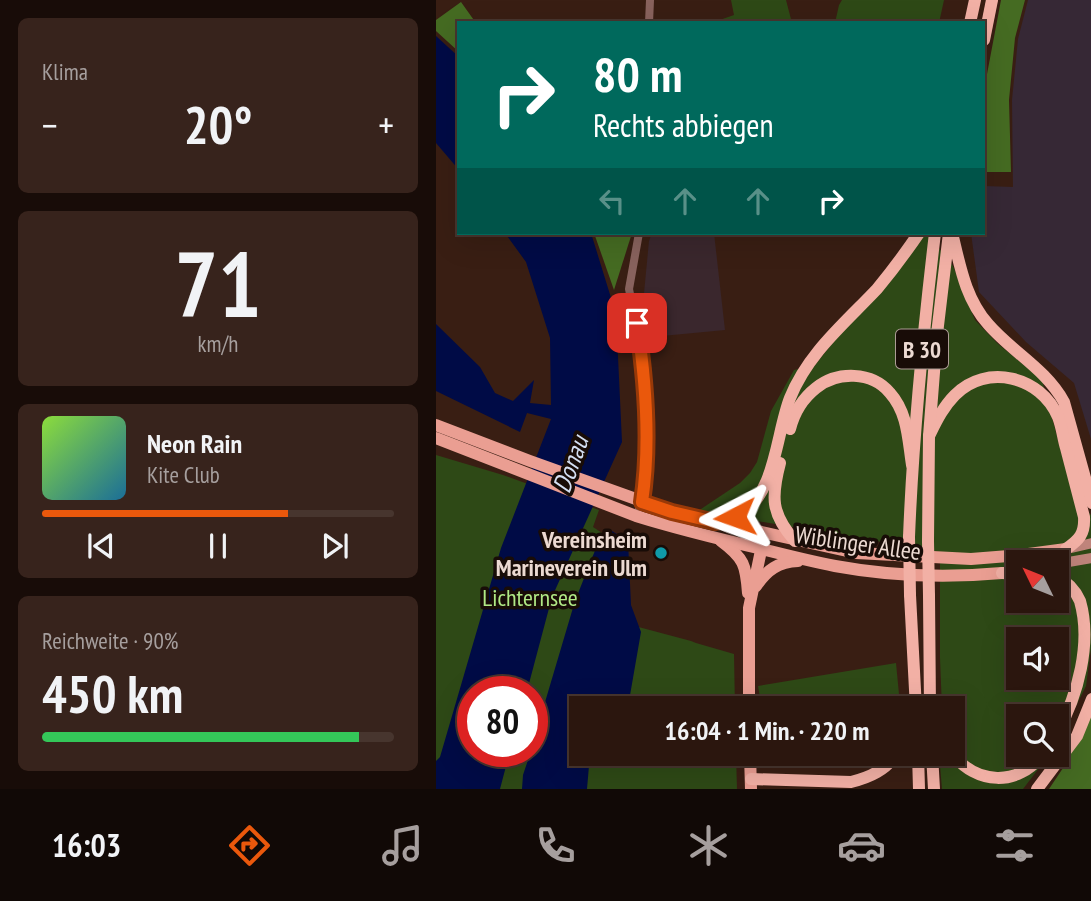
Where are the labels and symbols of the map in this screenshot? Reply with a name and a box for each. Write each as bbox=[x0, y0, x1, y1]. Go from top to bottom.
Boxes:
pin bbox=[607, 293, 667, 353]
road number: B 30 bbox=[896, 330, 948, 368]
water label: Donau bbox=[545, 430, 596, 497]
position arrow bbox=[698, 480, 772, 554]
street label: Wiblinger Allee bbox=[793, 519, 923, 567]
place label: Vereinsheim Marineverein Ulm bbox=[496, 524, 647, 583]
marker: Vereinsheim Marineverein Ulm bbox=[653, 545, 669, 561]
north arrow bbox=[1006, 550, 1070, 612]
park label: Lichternsee bbox=[482, 582, 578, 613]
speed limit sign: 80 bbox=[457, 676, 548, 767]

